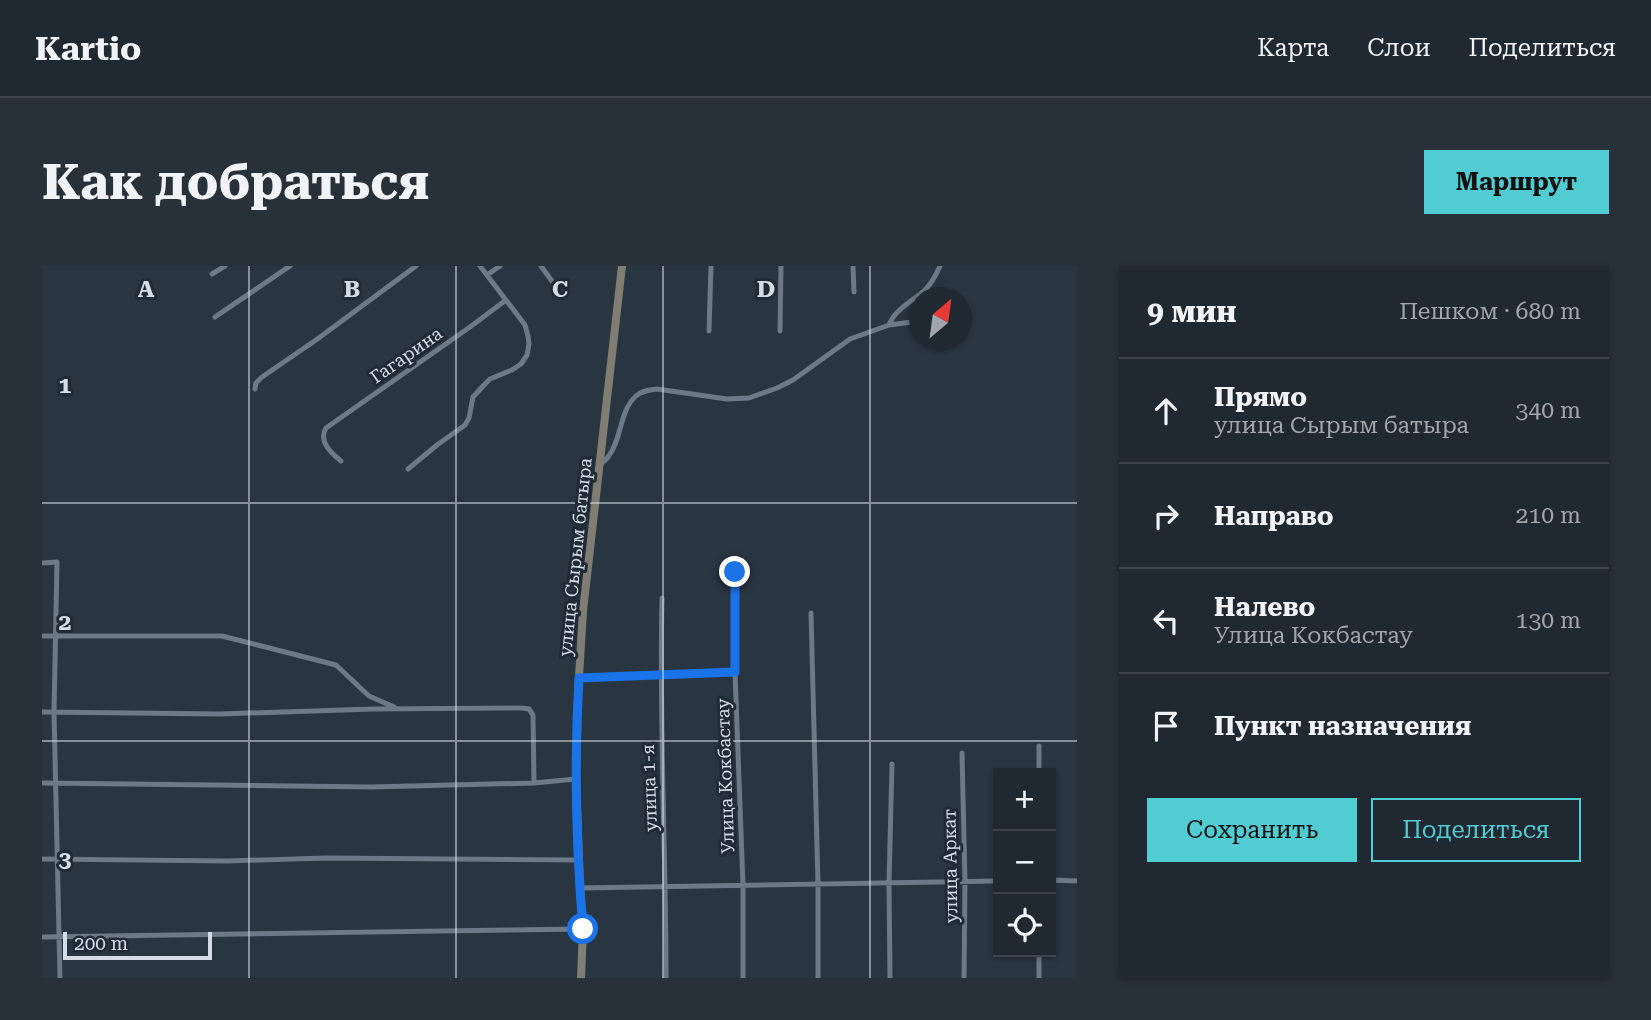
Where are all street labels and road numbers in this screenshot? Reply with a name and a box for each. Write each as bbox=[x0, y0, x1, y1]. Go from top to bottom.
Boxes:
street label: Гагарина bbox=[366, 322, 446, 387]
street label: улица Сырым батыра bbox=[554, 456, 596, 657]
street label: Улица Кокбастау bbox=[712, 698, 738, 854]
street label: улица 1-я bbox=[637, 744, 661, 832]
street label: улица Аркат bbox=[939, 809, 961, 923]

